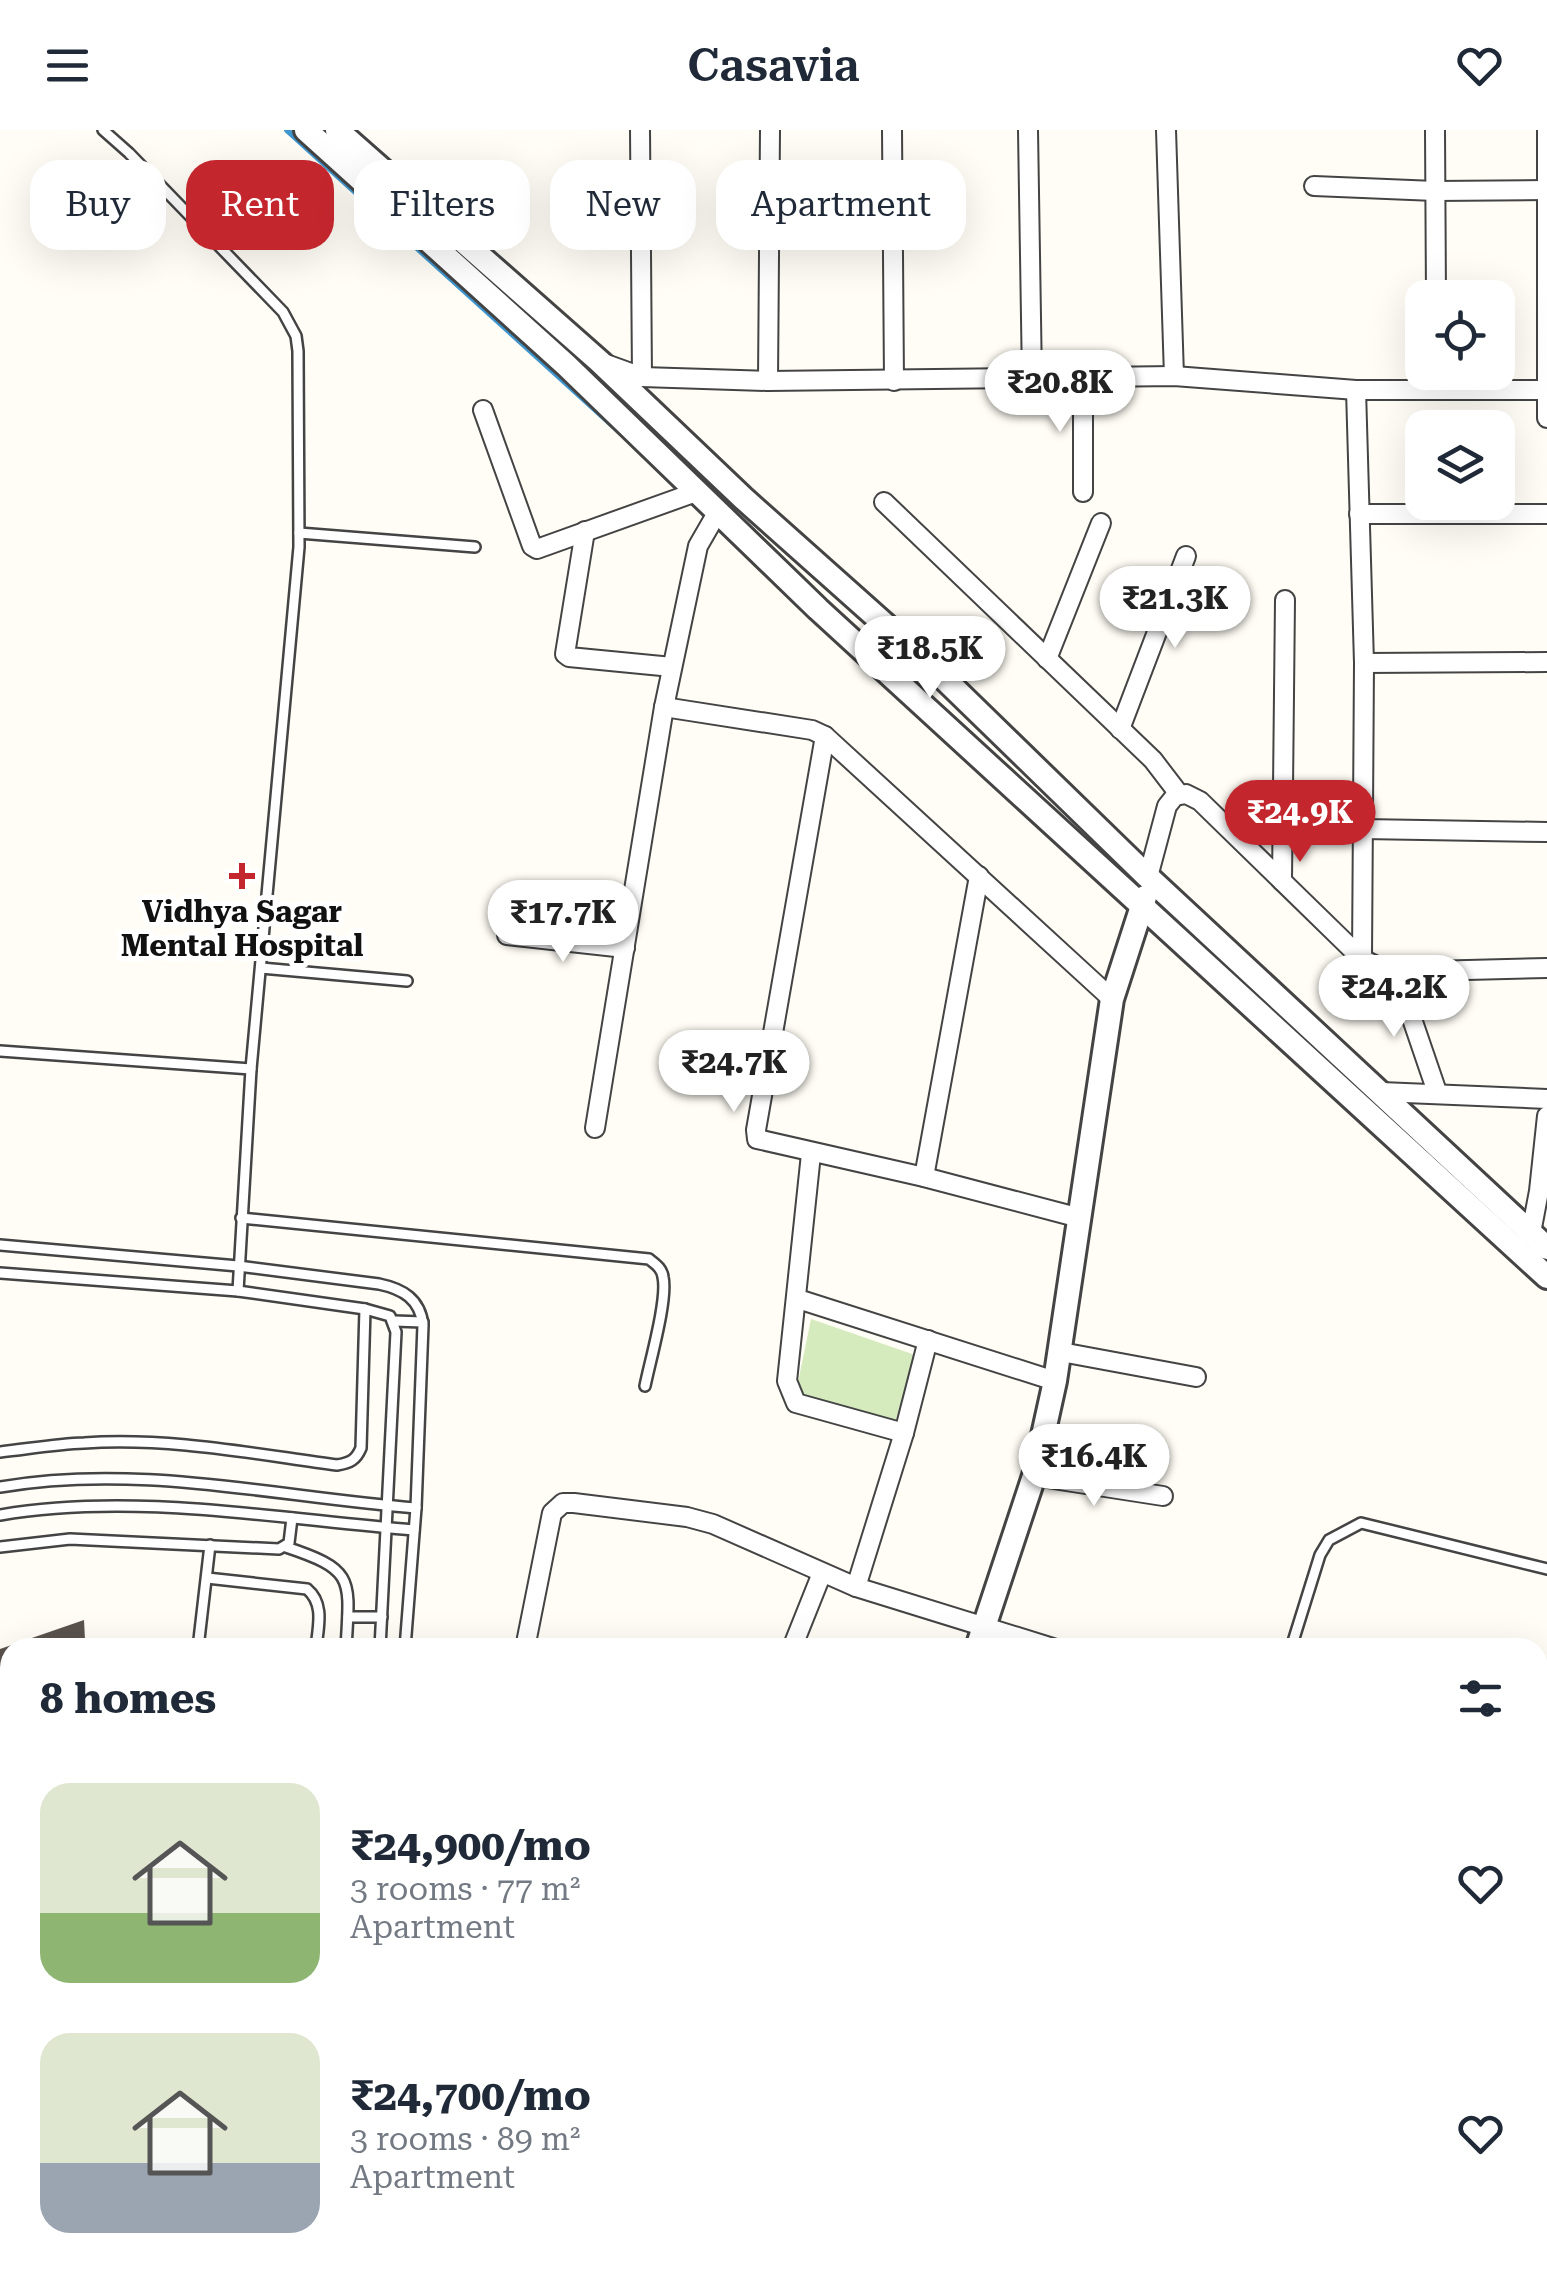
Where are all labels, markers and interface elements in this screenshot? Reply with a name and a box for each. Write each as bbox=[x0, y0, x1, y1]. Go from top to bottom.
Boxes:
icon: menu bbox=[40, 38, 95, 93]
icon: heart bbox=[1452, 38, 1507, 93]
text: Casavia bbox=[687, 39, 860, 92]
chip: Buy bbox=[30, 160, 166, 250]
chip: Rent bbox=[186, 160, 334, 250]
chip: Filters bbox=[354, 160, 530, 250]
chip: New bbox=[550, 160, 696, 250]
chip: Apartment bbox=[716, 160, 966, 250]
map controls bbox=[1405, 280, 1515, 520]
button: locate bbox=[1405, 280, 1515, 390]
pin: ₹20.8K bbox=[979, 350, 1141, 435]
text: ₹20.8K bbox=[1007, 363, 1113, 401]
button: layers bbox=[1405, 410, 1515, 520]
pin: ₹21.3K bbox=[1094, 566, 1256, 651]
text: ₹21.3K bbox=[1122, 579, 1228, 617]
pin: ₹18.5K bbox=[849, 616, 1011, 701]
text: ₹18.5K bbox=[877, 629, 983, 667]
pin: ₹24.9K bbox=[1219, 780, 1381, 865]
text: ₹24.9K bbox=[1247, 793, 1353, 831]
marker: Vidhya Sagar Mental Hospital bbox=[229, 863, 255, 889]
pin: ₹17.7K bbox=[482, 880, 644, 965]
text: ₹17.7K bbox=[510, 893, 616, 931]
place label: Vidhya Sagar Mental Hospital bbox=[121, 894, 364, 963]
pin: ₹24.2K bbox=[1313, 955, 1475, 1040]
text: ₹24.2K bbox=[1341, 968, 1447, 1006]
pin: ₹24.7K bbox=[653, 1030, 815, 1115]
text: ₹24.7K bbox=[681, 1043, 787, 1081]
pin: ₹16.4K bbox=[1013, 1424, 1175, 1509]
text: ₹16.4K bbox=[1041, 1437, 1147, 1475]
icon: filters bbox=[1453, 1671, 1508, 1726]
text: 8 homes bbox=[40, 1674, 216, 1723]
text: ₹24,900/mo bbox=[350, 1821, 591, 1870]
icon: home bbox=[120, 1823, 240, 1943]
icon: heart bbox=[1453, 1856, 1508, 1911]
text: 3 rooms · 77 m² bbox=[350, 1870, 580, 1908]
text: Apartment bbox=[350, 1908, 515, 1946]
text: ₹24,700/mo bbox=[350, 2071, 591, 2120]
icon: home bbox=[120, 2073, 240, 2193]
icon: heart bbox=[1453, 2106, 1508, 2161]
text: 3 rooms · 89 m² bbox=[350, 2120, 580, 2158]
text: Apartment bbox=[350, 2158, 515, 2196]

